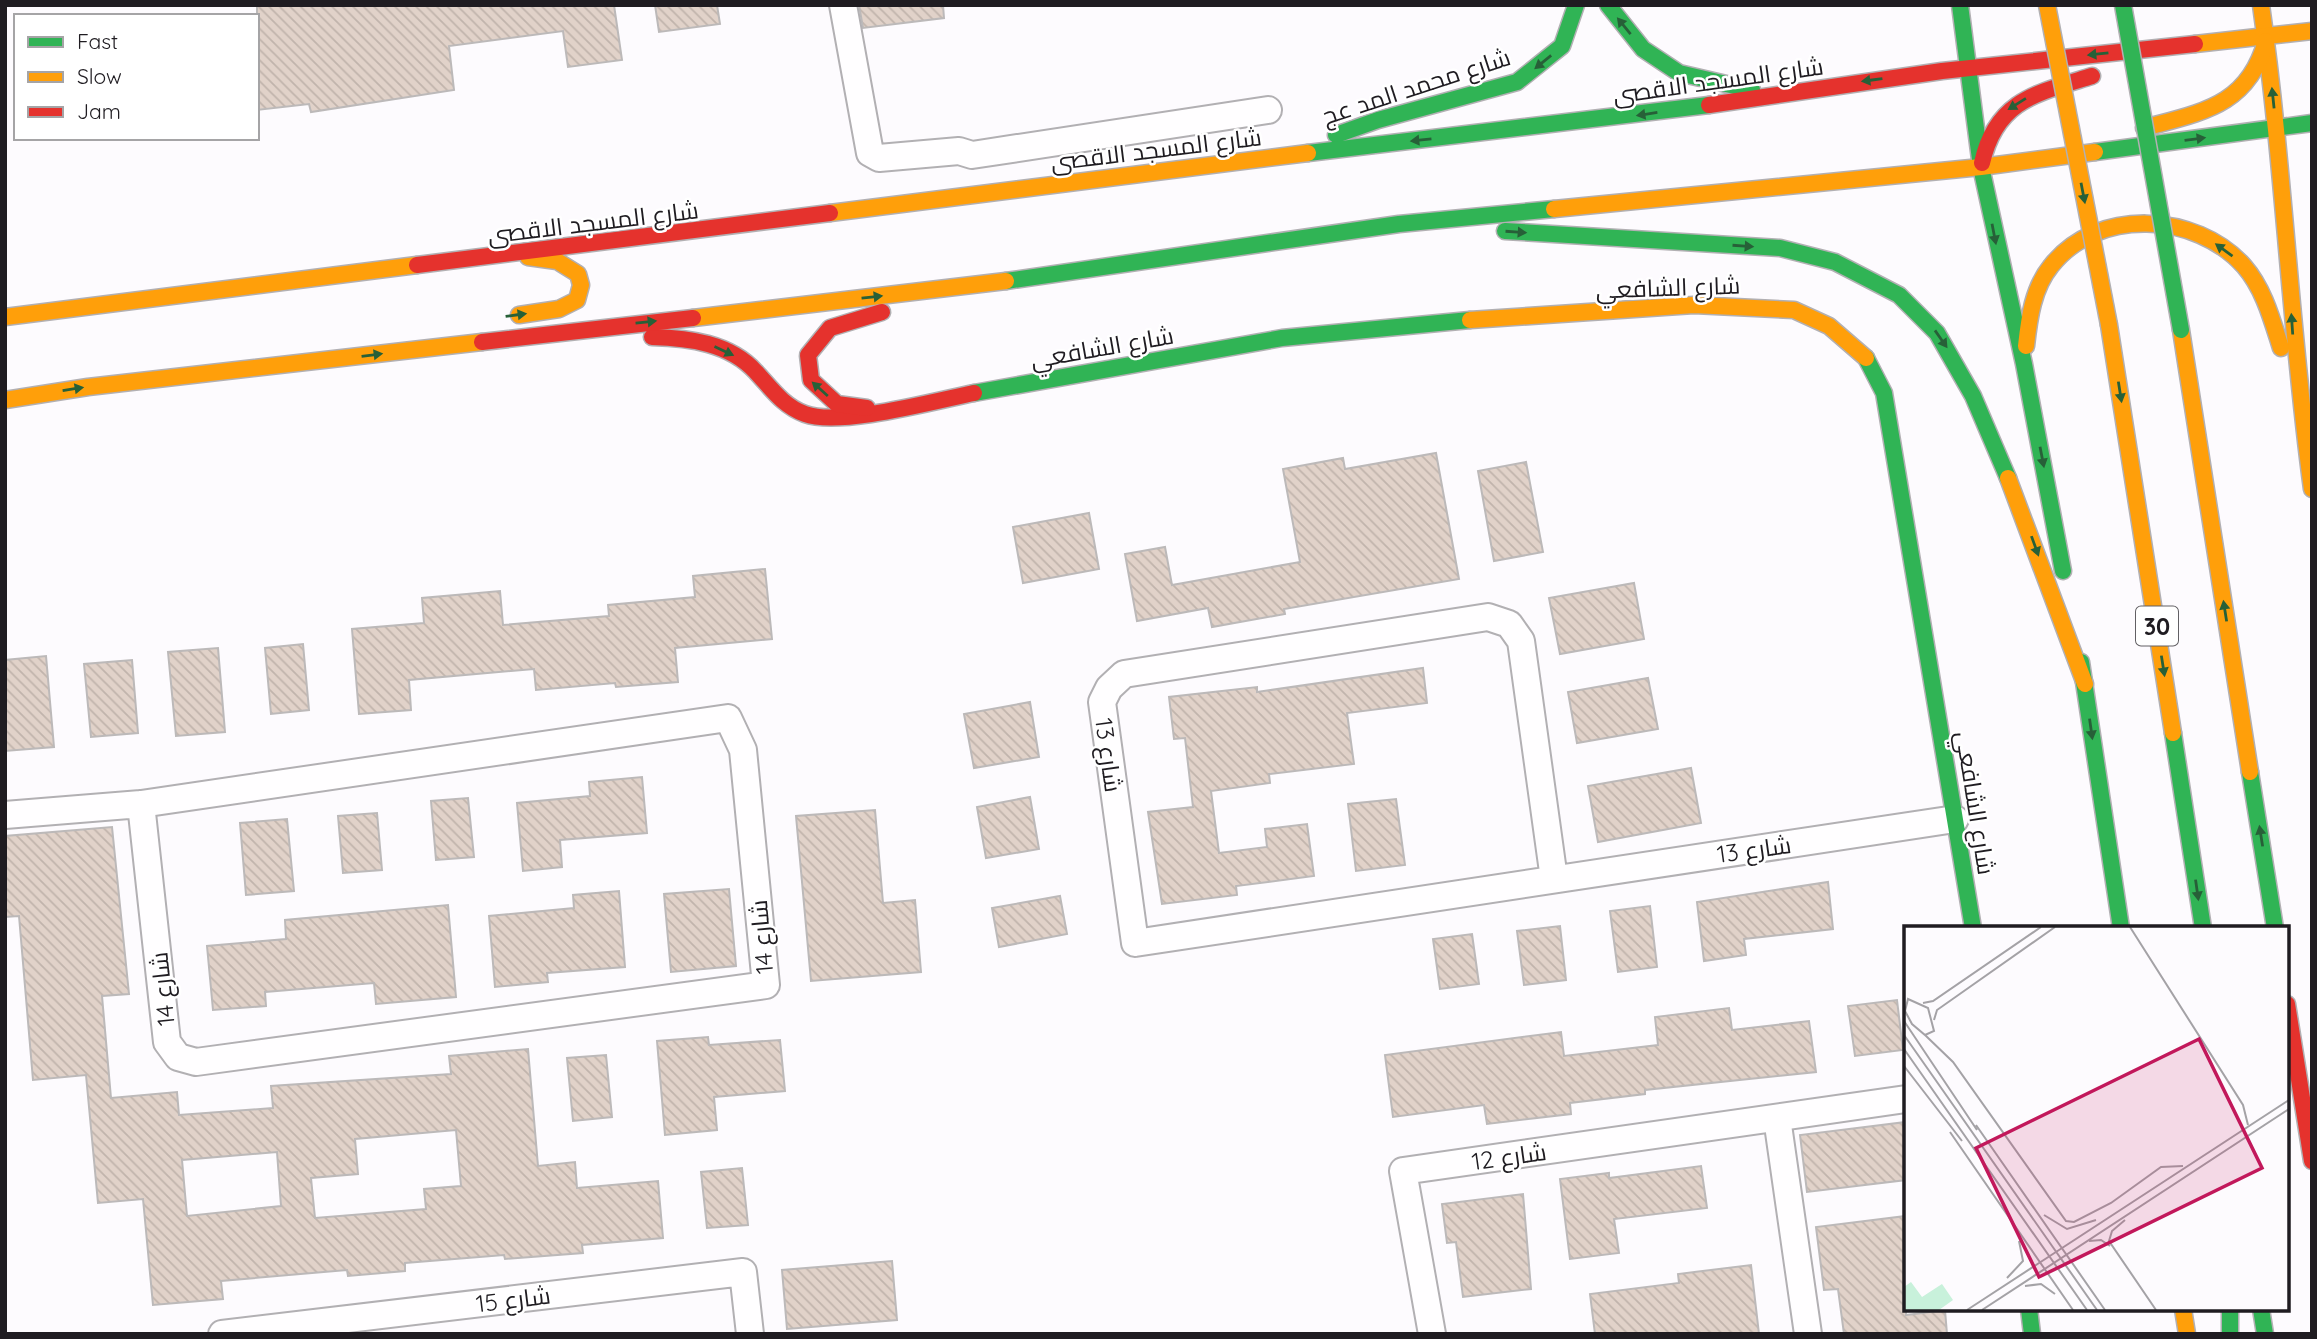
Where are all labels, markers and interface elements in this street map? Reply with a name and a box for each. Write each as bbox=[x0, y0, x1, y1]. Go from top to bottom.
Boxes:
legend bbox=[14, 14, 259, 140]
one-way arrow bbox=[1617, 17, 1632, 35]
text: Fast bbox=[77, 28, 118, 54]
street label: شارع محمد المد عج bbox=[1318, 41, 1515, 133]
one-way arrow bbox=[2087, 49, 2109, 60]
street label: شارع المسجد الاقصى bbox=[1611, 50, 1825, 112]
one-way arrow bbox=[1534, 54, 1552, 69]
text: Slow bbox=[77, 63, 122, 89]
one-way arrow bbox=[1861, 75, 1883, 86]
one-way arrow bbox=[2268, 87, 2279, 109]
text: Jam bbox=[77, 98, 121, 124]
one-way arrow bbox=[2007, 98, 2027, 111]
one-way arrow bbox=[1636, 109, 1658, 120]
street label: شارع المسجد الاقصى bbox=[1049, 121, 1263, 179]
one-way arrow bbox=[2184, 134, 2206, 145]
one-way arrow bbox=[1410, 135, 1432, 146]
one-way arrow bbox=[2078, 182, 2089, 204]
street label: شارع المسجد الاقصى bbox=[486, 194, 700, 252]
one-way arrow bbox=[1989, 223, 2000, 245]
one-way arrow bbox=[1505, 226, 1527, 237]
one-way arrow bbox=[1732, 240, 1754, 251]
one-way arrow bbox=[2215, 243, 2233, 257]
street label: شارع الشافعي bbox=[1595, 269, 1741, 310]
one-way arrow bbox=[861, 291, 883, 302]
one-way arrow bbox=[505, 309, 527, 320]
one-way arrow bbox=[2286, 313, 2297, 335]
one-way arrow bbox=[635, 317, 657, 328]
street label: شارع الشافعي bbox=[1028, 320, 1177, 379]
one-way arrow bbox=[1934, 330, 1948, 348]
one-way arrow bbox=[714, 345, 734, 357]
one-way arrow bbox=[361, 349, 383, 360]
one-way arrow bbox=[812, 381, 829, 397]
one-way arrow bbox=[2115, 382, 2126, 404]
one-way arrow bbox=[62, 384, 84, 395]
one-way arrow bbox=[2036, 446, 2047, 468]
one-way arrow bbox=[2030, 535, 2041, 556]
one-way arrow bbox=[2219, 600, 2230, 622]
road number: 30 bbox=[2136, 606, 2178, 646]
one-way arrow bbox=[2158, 655, 2169, 677]
street label: شارع 13 bbox=[1087, 716, 1129, 794]
one-way arrow bbox=[2086, 718, 2097, 740]
street label: شارع الشافعي bbox=[1945, 729, 2002, 878]
one-way arrow bbox=[2255, 825, 2266, 847]
street label: شارع 13 bbox=[1715, 829, 1793, 871]
one-way arrow bbox=[2192, 880, 2203, 902]
street label: شارع 14 bbox=[743, 899, 781, 975]
inset map bbox=[1904, 926, 2289, 1311]
street label: شارع 14 bbox=[143, 950, 183, 1027]
street label: شارع 12 bbox=[1470, 1136, 1549, 1178]
street label: شارع 15 bbox=[474, 1280, 552, 1320]

